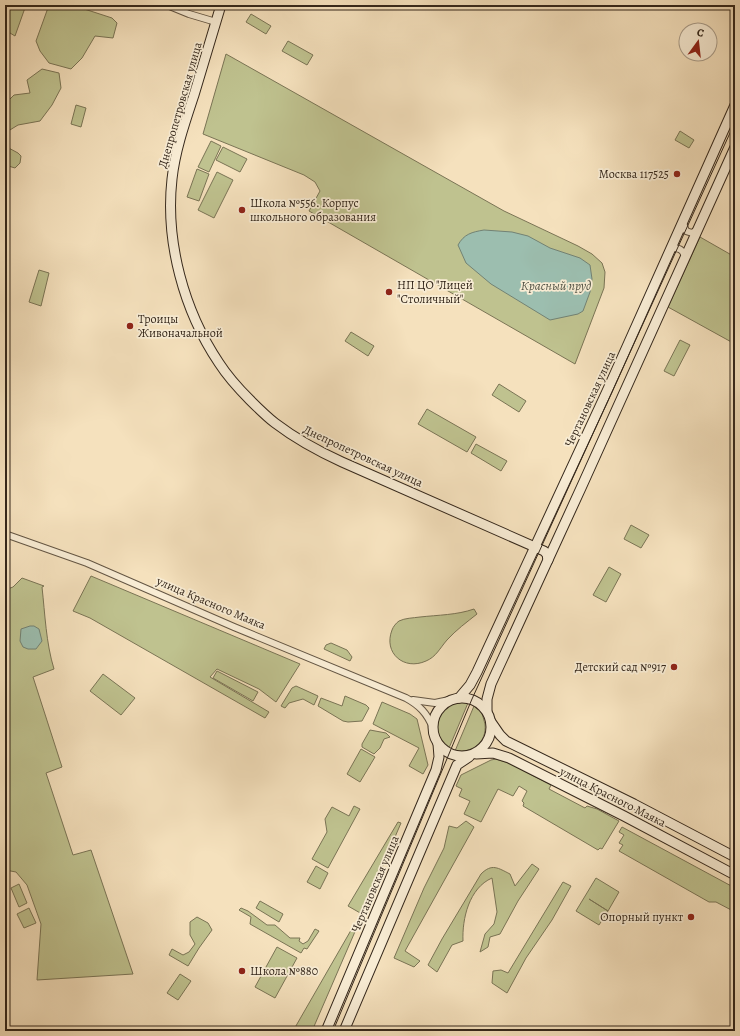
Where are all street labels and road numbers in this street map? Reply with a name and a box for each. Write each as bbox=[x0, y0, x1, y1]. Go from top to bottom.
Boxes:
street label: Днепропетровская улица bbox=[154, 40, 206, 170]
street label: Чертановская улица bbox=[561, 348, 619, 449]
street label: Днепропетровская улица bbox=[300, 421, 426, 491]
street label: улица Красного Маяка bbox=[153, 572, 268, 633]
street label: улица Красного Маяка bbox=[556, 763, 669, 831]
street label: Чертановская улица bbox=[347, 833, 403, 935]

